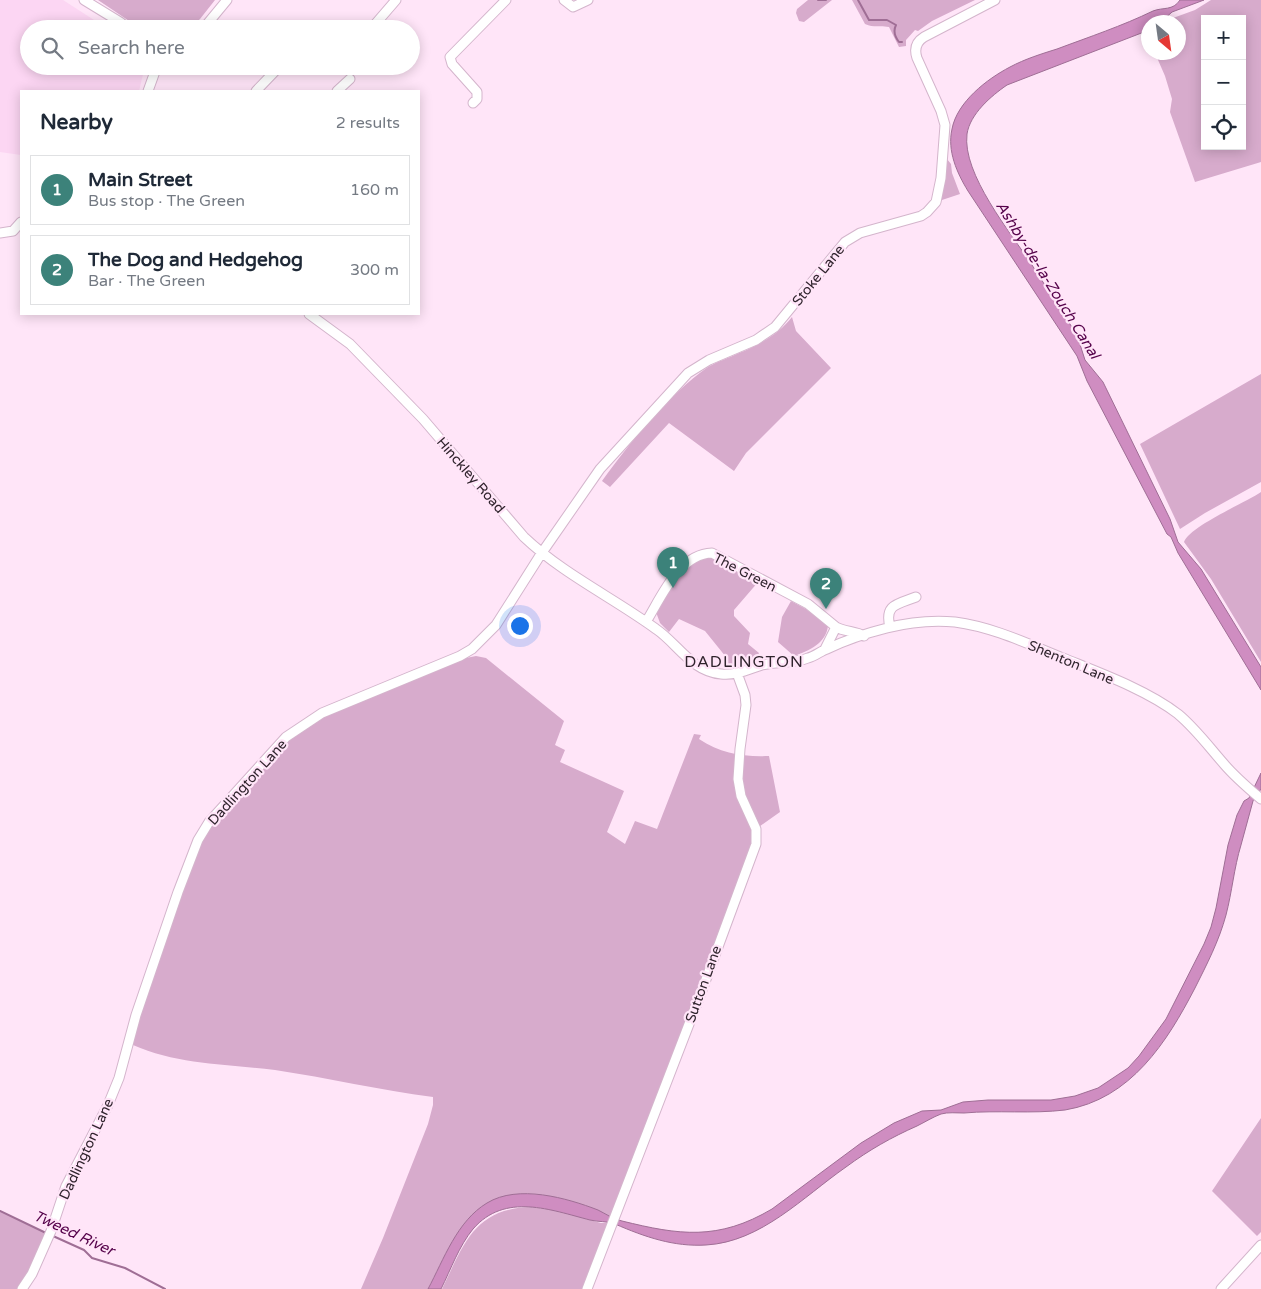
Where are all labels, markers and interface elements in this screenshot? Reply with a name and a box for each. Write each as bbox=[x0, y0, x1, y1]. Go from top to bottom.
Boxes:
north arrow bbox=[1141, 15, 1186, 60]
map controls bbox=[1201, 15, 1246, 150]
button: + bbox=[1201, 15, 1246, 60]
search box bbox=[20, 20, 420, 75]
icon: search bbox=[38, 34, 66, 62]
text: Search here bbox=[78, 37, 185, 59]
button: − bbox=[1201, 60, 1246, 105]
button: locate bbox=[1201, 105, 1246, 150]
text: Nearby bbox=[40, 110, 113, 135]
text: 2 results bbox=[336, 113, 400, 133]
text: Main Street bbox=[88, 169, 193, 191]
text: 1 bbox=[52, 180, 62, 200]
text: 160 m bbox=[350, 180, 399, 200]
text: Bus stop · The Green bbox=[88, 191, 245, 211]
water label: Ashby-de-la-Zouch Canal bbox=[992, 198, 1105, 364]
street label: Stoke Lane bbox=[789, 241, 848, 309]
text: The Dog and Hedgehog bbox=[88, 249, 303, 271]
text: 2 bbox=[52, 260, 62, 280]
text: 300 m bbox=[350, 260, 399, 280]
text: Bar · The Green bbox=[88, 271, 205, 291]
street label: Hinckley Road bbox=[433, 434, 508, 517]
pin: 1 bbox=[657, 547, 689, 588]
street label: The Green bbox=[710, 549, 779, 596]
pin: 2 bbox=[810, 568, 842, 609]
your location bbox=[507, 613, 533, 639]
street label: Shenton Lane bbox=[1025, 637, 1116, 688]
district label: DADLINGTON bbox=[684, 652, 804, 672]
street label: Dadlington Lane bbox=[204, 736, 290, 829]
street label: Sutton Lane bbox=[682, 943, 725, 1025]
street label: Dadlington Lane bbox=[56, 1096, 117, 1203]
water label: Tweed River bbox=[31, 1207, 119, 1260]

